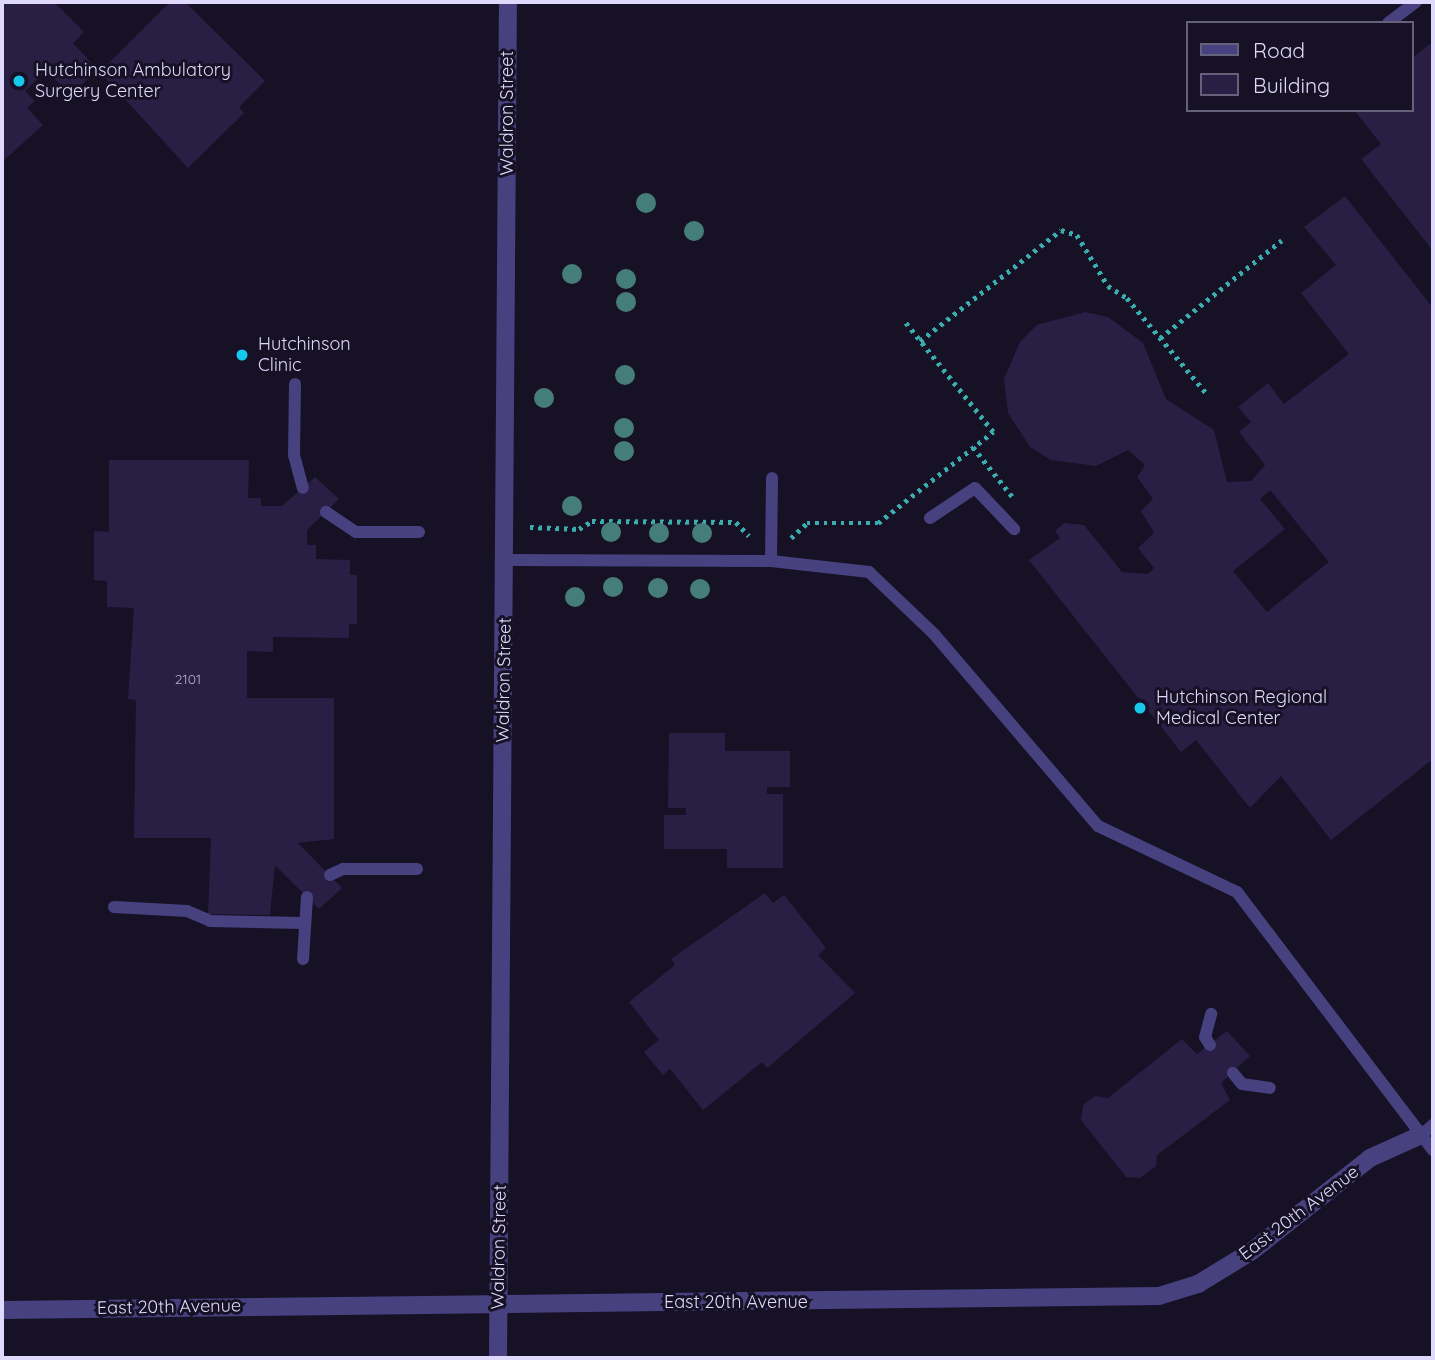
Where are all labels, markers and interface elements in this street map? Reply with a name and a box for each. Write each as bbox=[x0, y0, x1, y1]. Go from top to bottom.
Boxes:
legend bbox=[1186, 21, 1414, 112]
text: Road bbox=[1253, 37, 1305, 63]
street label: Waldron Street bbox=[496, 51, 518, 175]
place label: Hutchinson Ambulatory Surgery Center bbox=[35, 60, 231, 102]
marker: Hutchinson Ambulatory Surgery Center bbox=[9, 71, 29, 91]
text: Building bbox=[1253, 72, 1330, 98]
place label: Hutchinson Clinic bbox=[258, 334, 351, 376]
marker: Hutchinson Clinic bbox=[232, 345, 252, 365]
street label: Waldron Street bbox=[492, 617, 516, 743]
house number: 2101 bbox=[175, 671, 201, 687]
place label: Hutchinson Regional Medical Center bbox=[1156, 687, 1327, 730]
marker: Hutchinson Regional Medical Center bbox=[1130, 698, 1150, 718]
street label: East 20th Avenue bbox=[1235, 1161, 1363, 1265]
street label: Waldron Street bbox=[487, 1184, 511, 1310]
street label: East 20th Avenue bbox=[664, 1291, 808, 1313]
street label: East 20th Avenue bbox=[97, 1295, 241, 1319]

